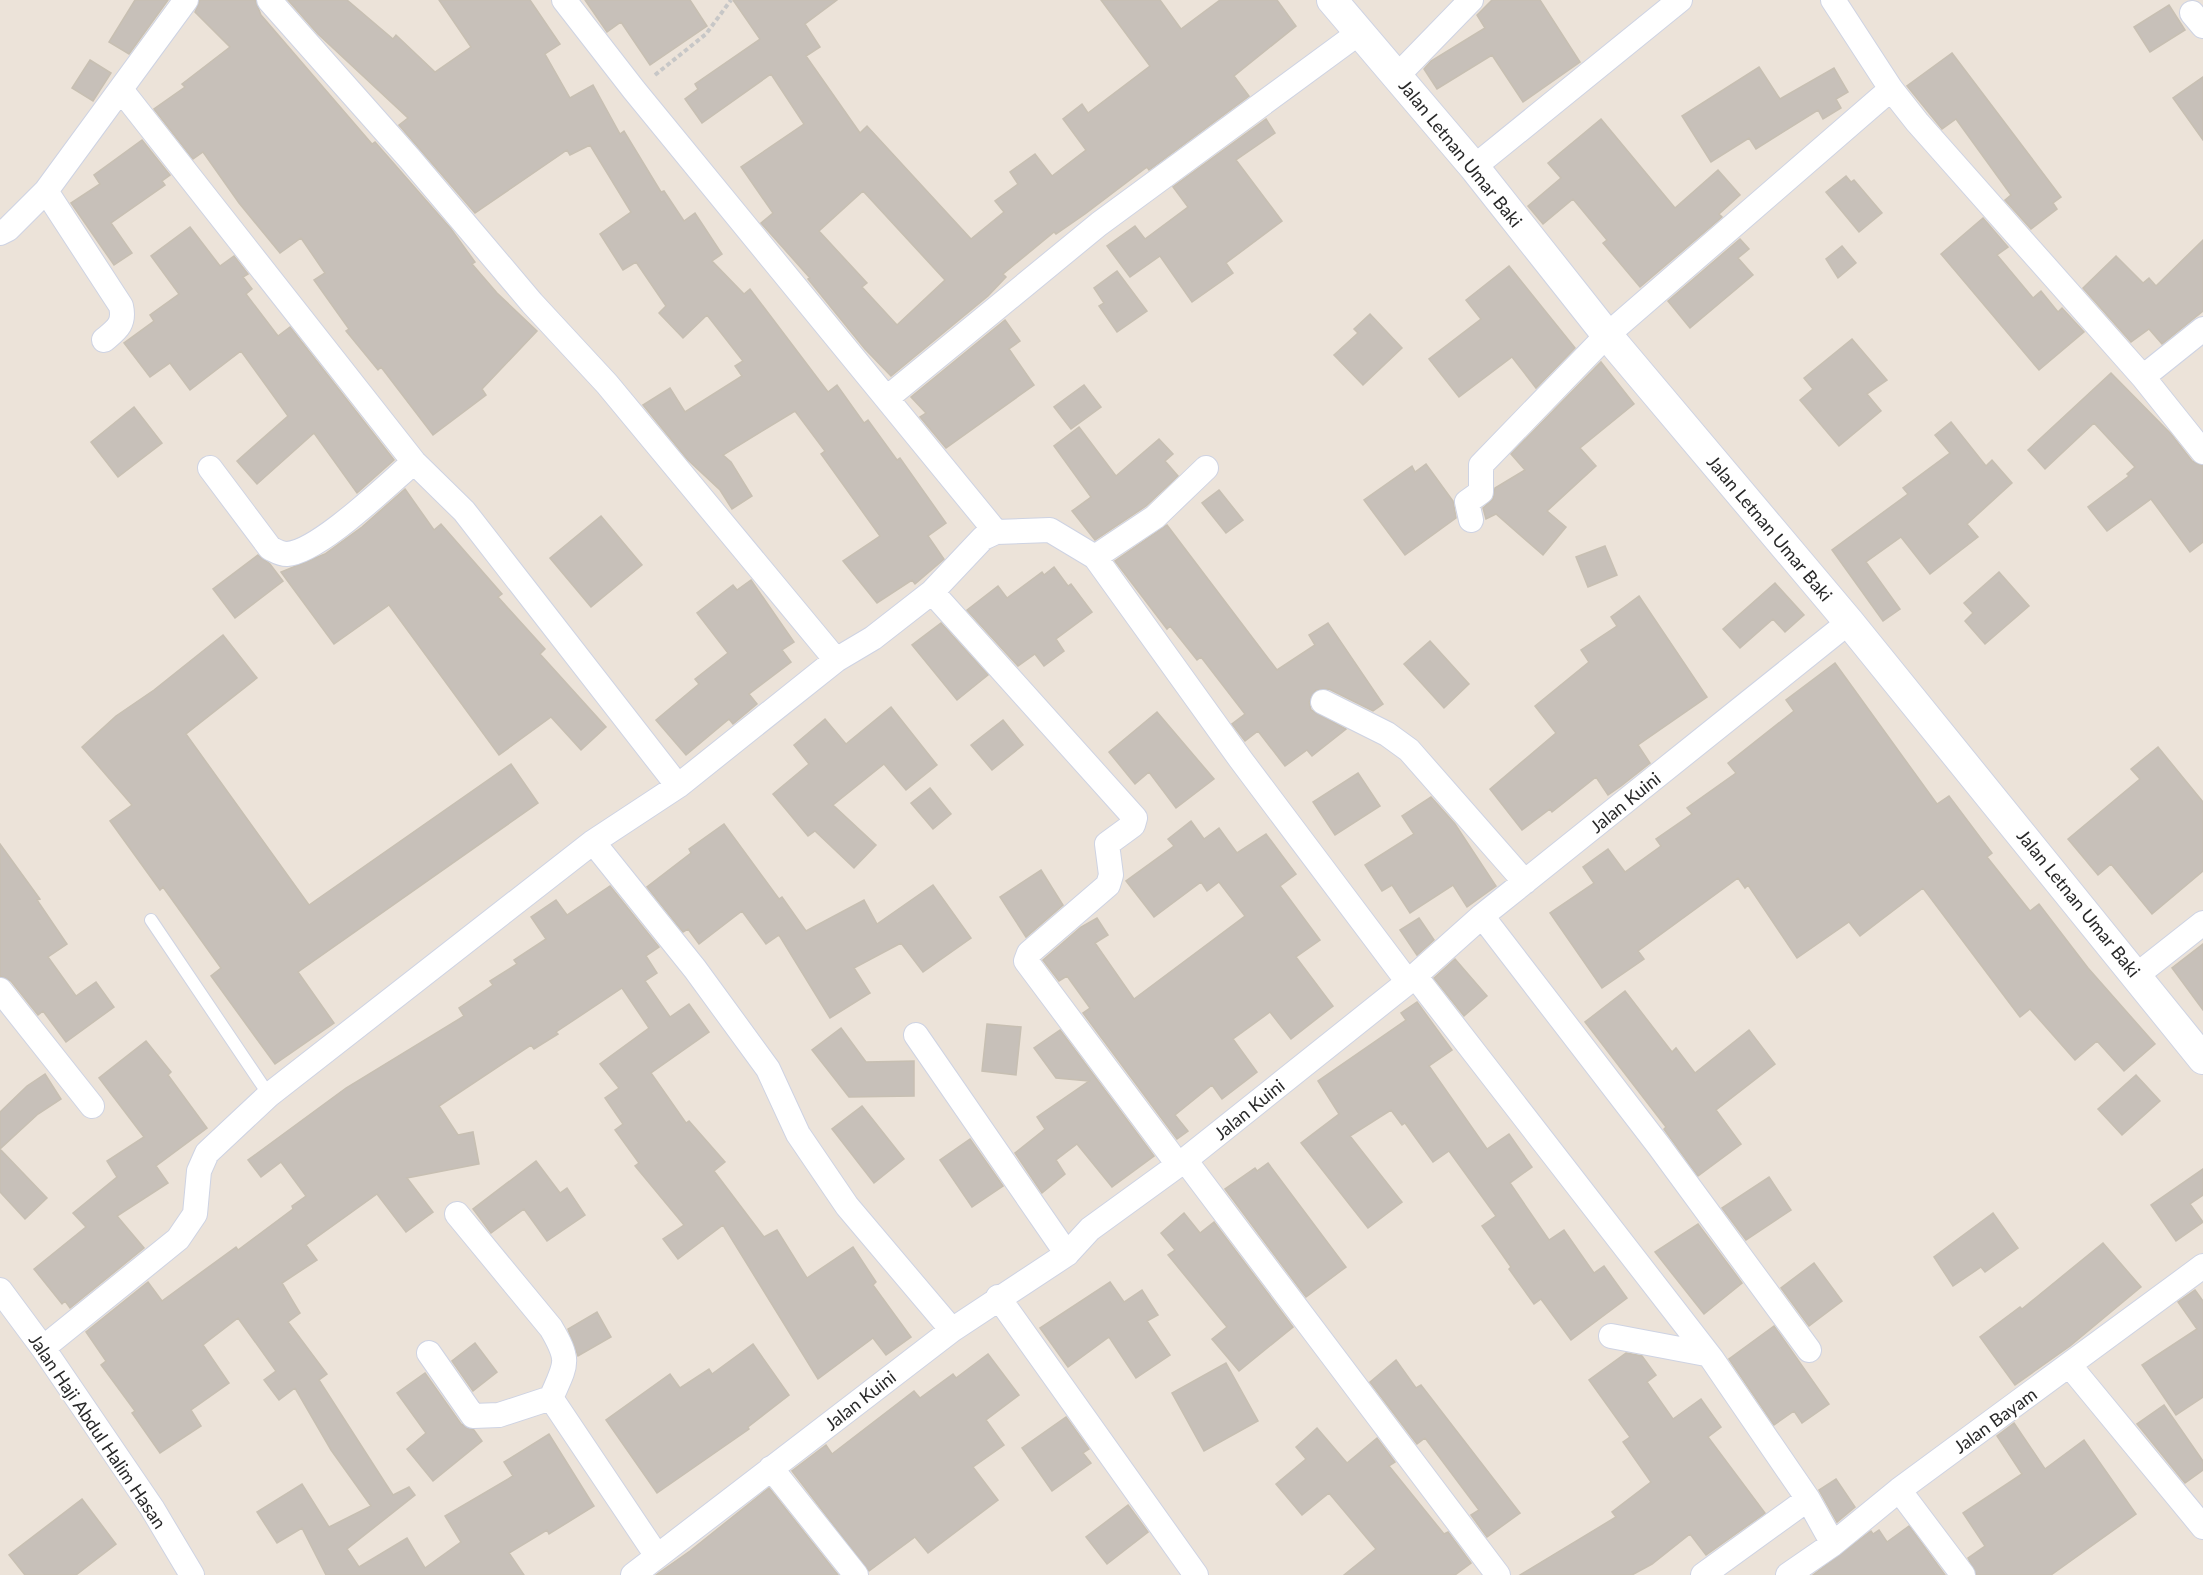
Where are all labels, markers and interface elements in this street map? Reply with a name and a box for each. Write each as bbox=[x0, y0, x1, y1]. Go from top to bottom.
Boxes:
street label: Jalan Letnan Umar Baki bbox=[1395, 75, 1527, 231]
street label: Jalan Letnan Umar Baki bbox=[1703, 451, 1837, 605]
street label: Jalan Kuini bbox=[1585, 767, 1665, 837]
street label: Jalan Letnan Umar Baki bbox=[2013, 825, 2145, 981]
street label: Jalan Kuini bbox=[1209, 1074, 1289, 1144]
street label: Jalan Haji Abdul Halim Hasan bbox=[25, 1330, 171, 1532]
street label: Jalan Kuini bbox=[820, 1365, 900, 1435]
street label: Jalan Bayam bbox=[1949, 1383, 2041, 1457]

